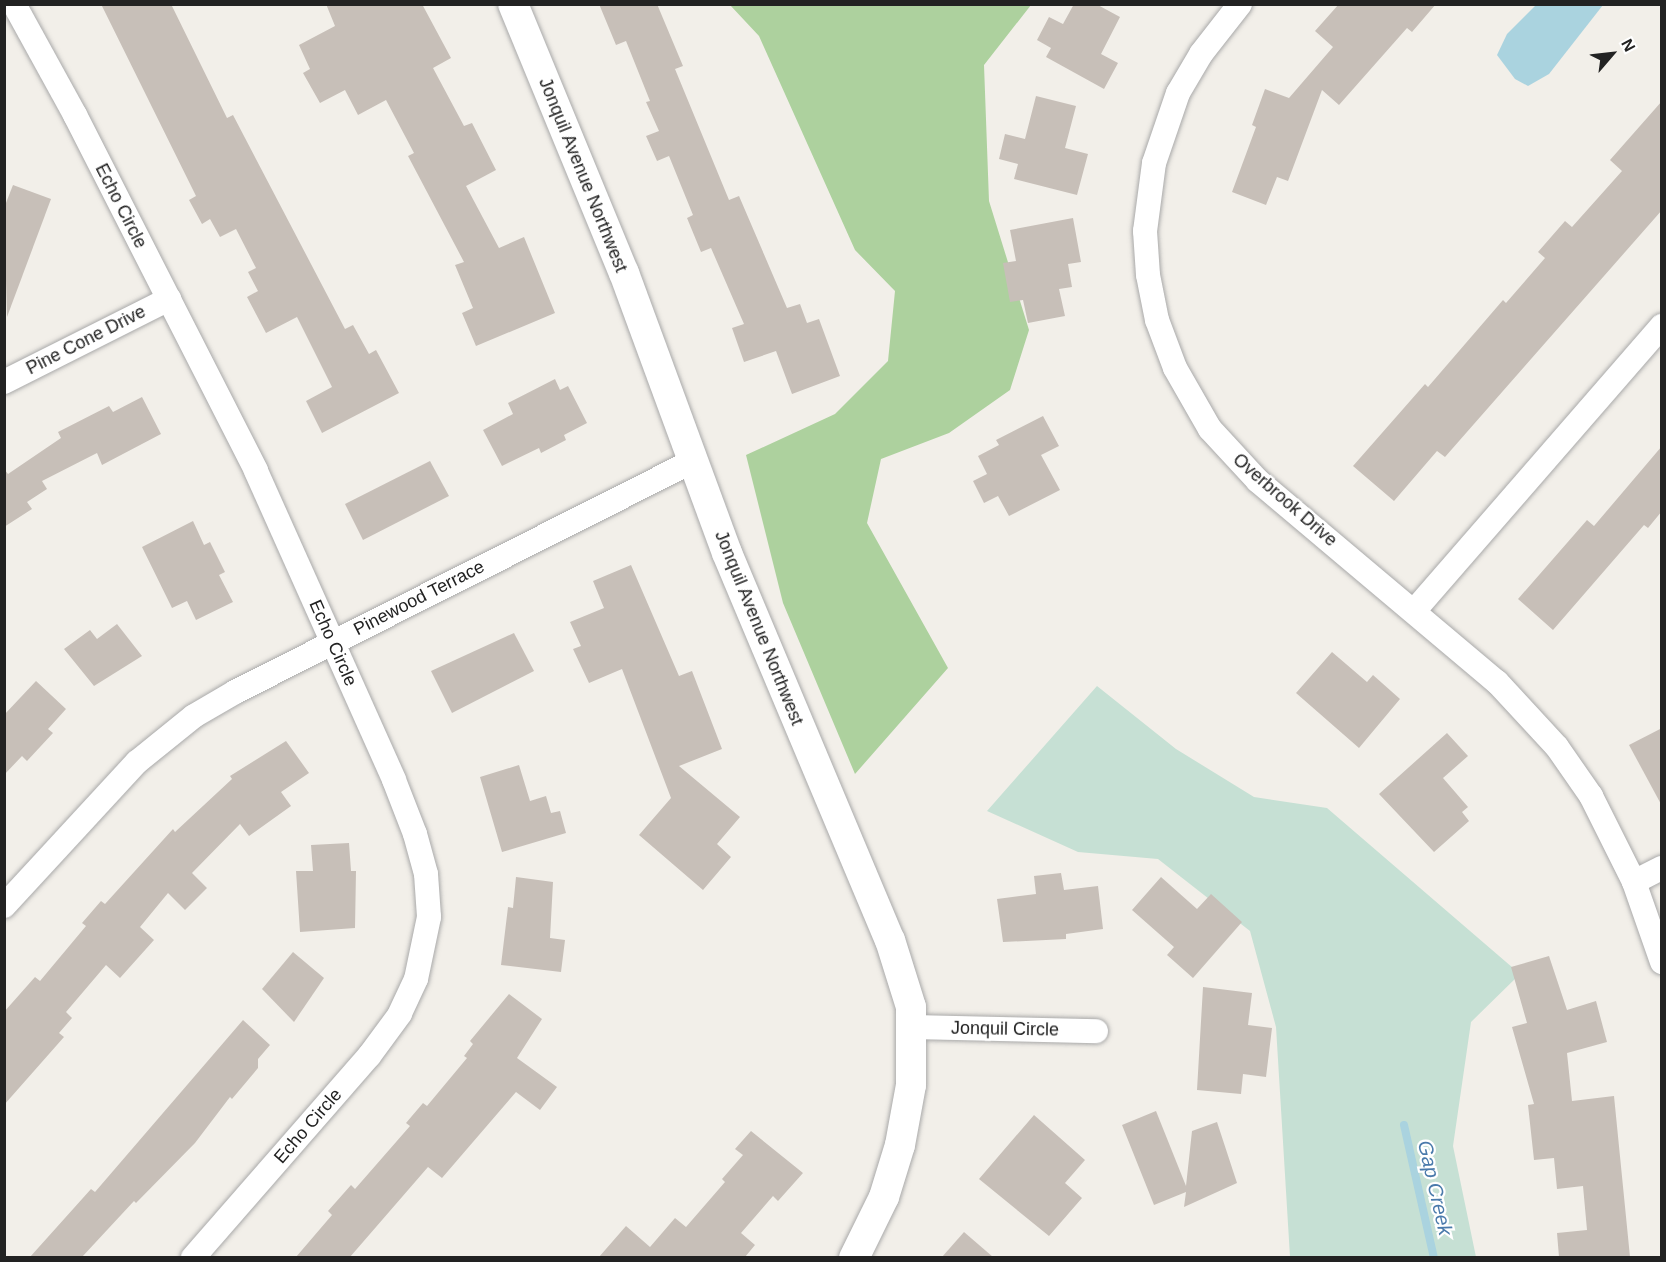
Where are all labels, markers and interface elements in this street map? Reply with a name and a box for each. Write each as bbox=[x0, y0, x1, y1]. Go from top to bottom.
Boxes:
north arrow bbox=[1582, 24, 1642, 84]
text: N bbox=[1618, 36, 1639, 54]
street label: Jonquil Avenue Northwest bbox=[534, 74, 632, 276]
street label: Echo Circle bbox=[90, 160, 152, 252]
street label: Pine Cone Drive bbox=[23, 301, 149, 379]
street label: Overbrook Drive bbox=[1228, 449, 1342, 551]
street label: Jonquil Avenue Northwest bbox=[710, 527, 808, 729]
street label: Pinewood Terrace bbox=[350, 556, 488, 640]
street label: Echo Circle bbox=[304, 597, 362, 689]
street label: Jonquil Circle bbox=[951, 1017, 1059, 1041]
street label: Echo Circle bbox=[270, 1084, 346, 1168]
water label: Gap Creek bbox=[1412, 1138, 1458, 1238]

